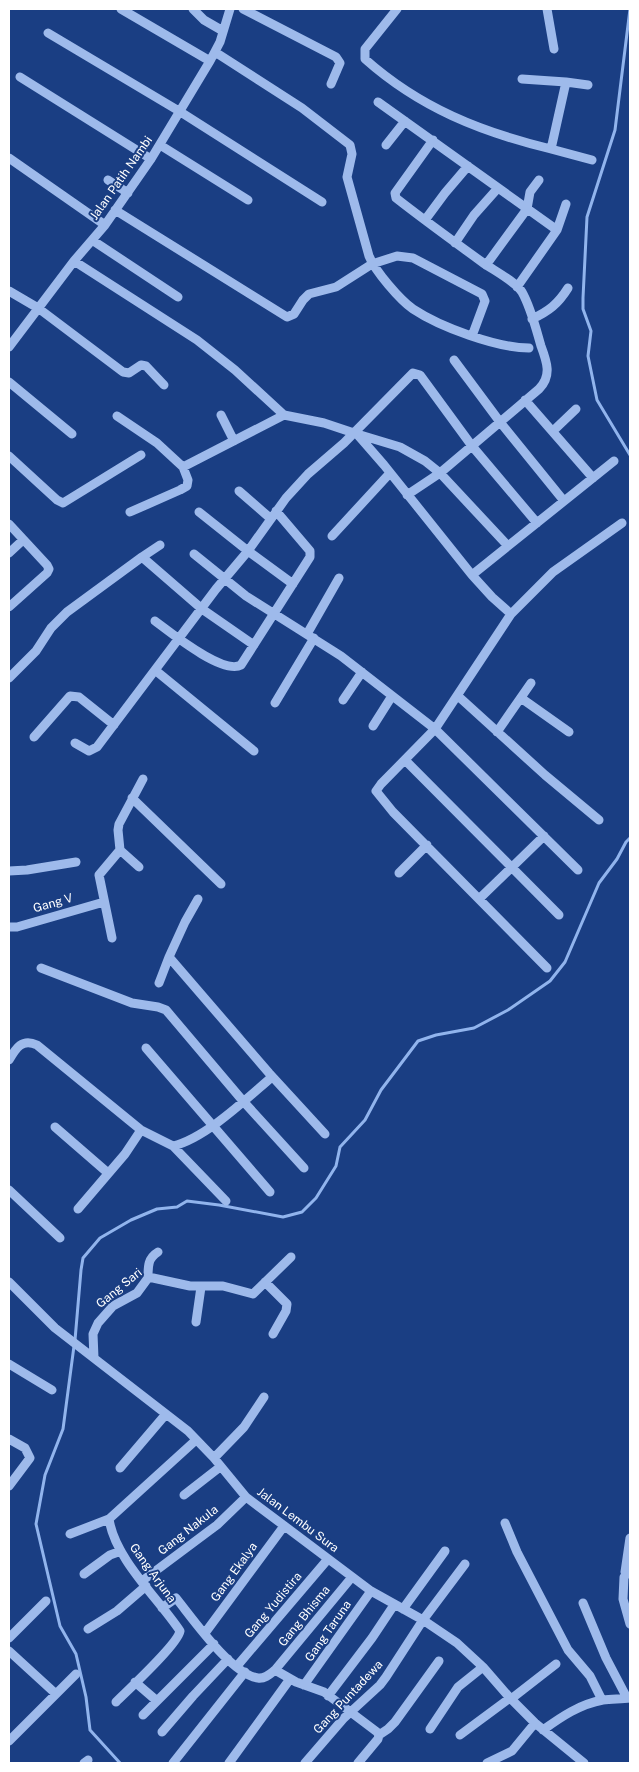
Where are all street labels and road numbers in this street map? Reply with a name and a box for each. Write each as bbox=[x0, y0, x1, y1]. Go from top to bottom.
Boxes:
street label: Jalan Patih Nambi bbox=[87, 133, 155, 223]
street label: Gang V bbox=[32, 891, 74, 915]
street label: Gang Sari bbox=[93, 1265, 145, 1311]
street label: Jalan Lembu Sura bbox=[254, 1485, 342, 1555]
street label: Gang Nakula bbox=[155, 1502, 221, 1558]
street label: Gang Ekalya bbox=[208, 1540, 260, 1604]
street label: Gang Arjuna bbox=[127, 1541, 179, 1605]
street label: Gang Yudistira bbox=[241, 1569, 305, 1641]
street label: Gang Bhisma bbox=[275, 1583, 333, 1649]
street label: Gang Taruna bbox=[302, 1598, 354, 1664]
street label: Gang Puntadewa bbox=[310, 1657, 386, 1737]

